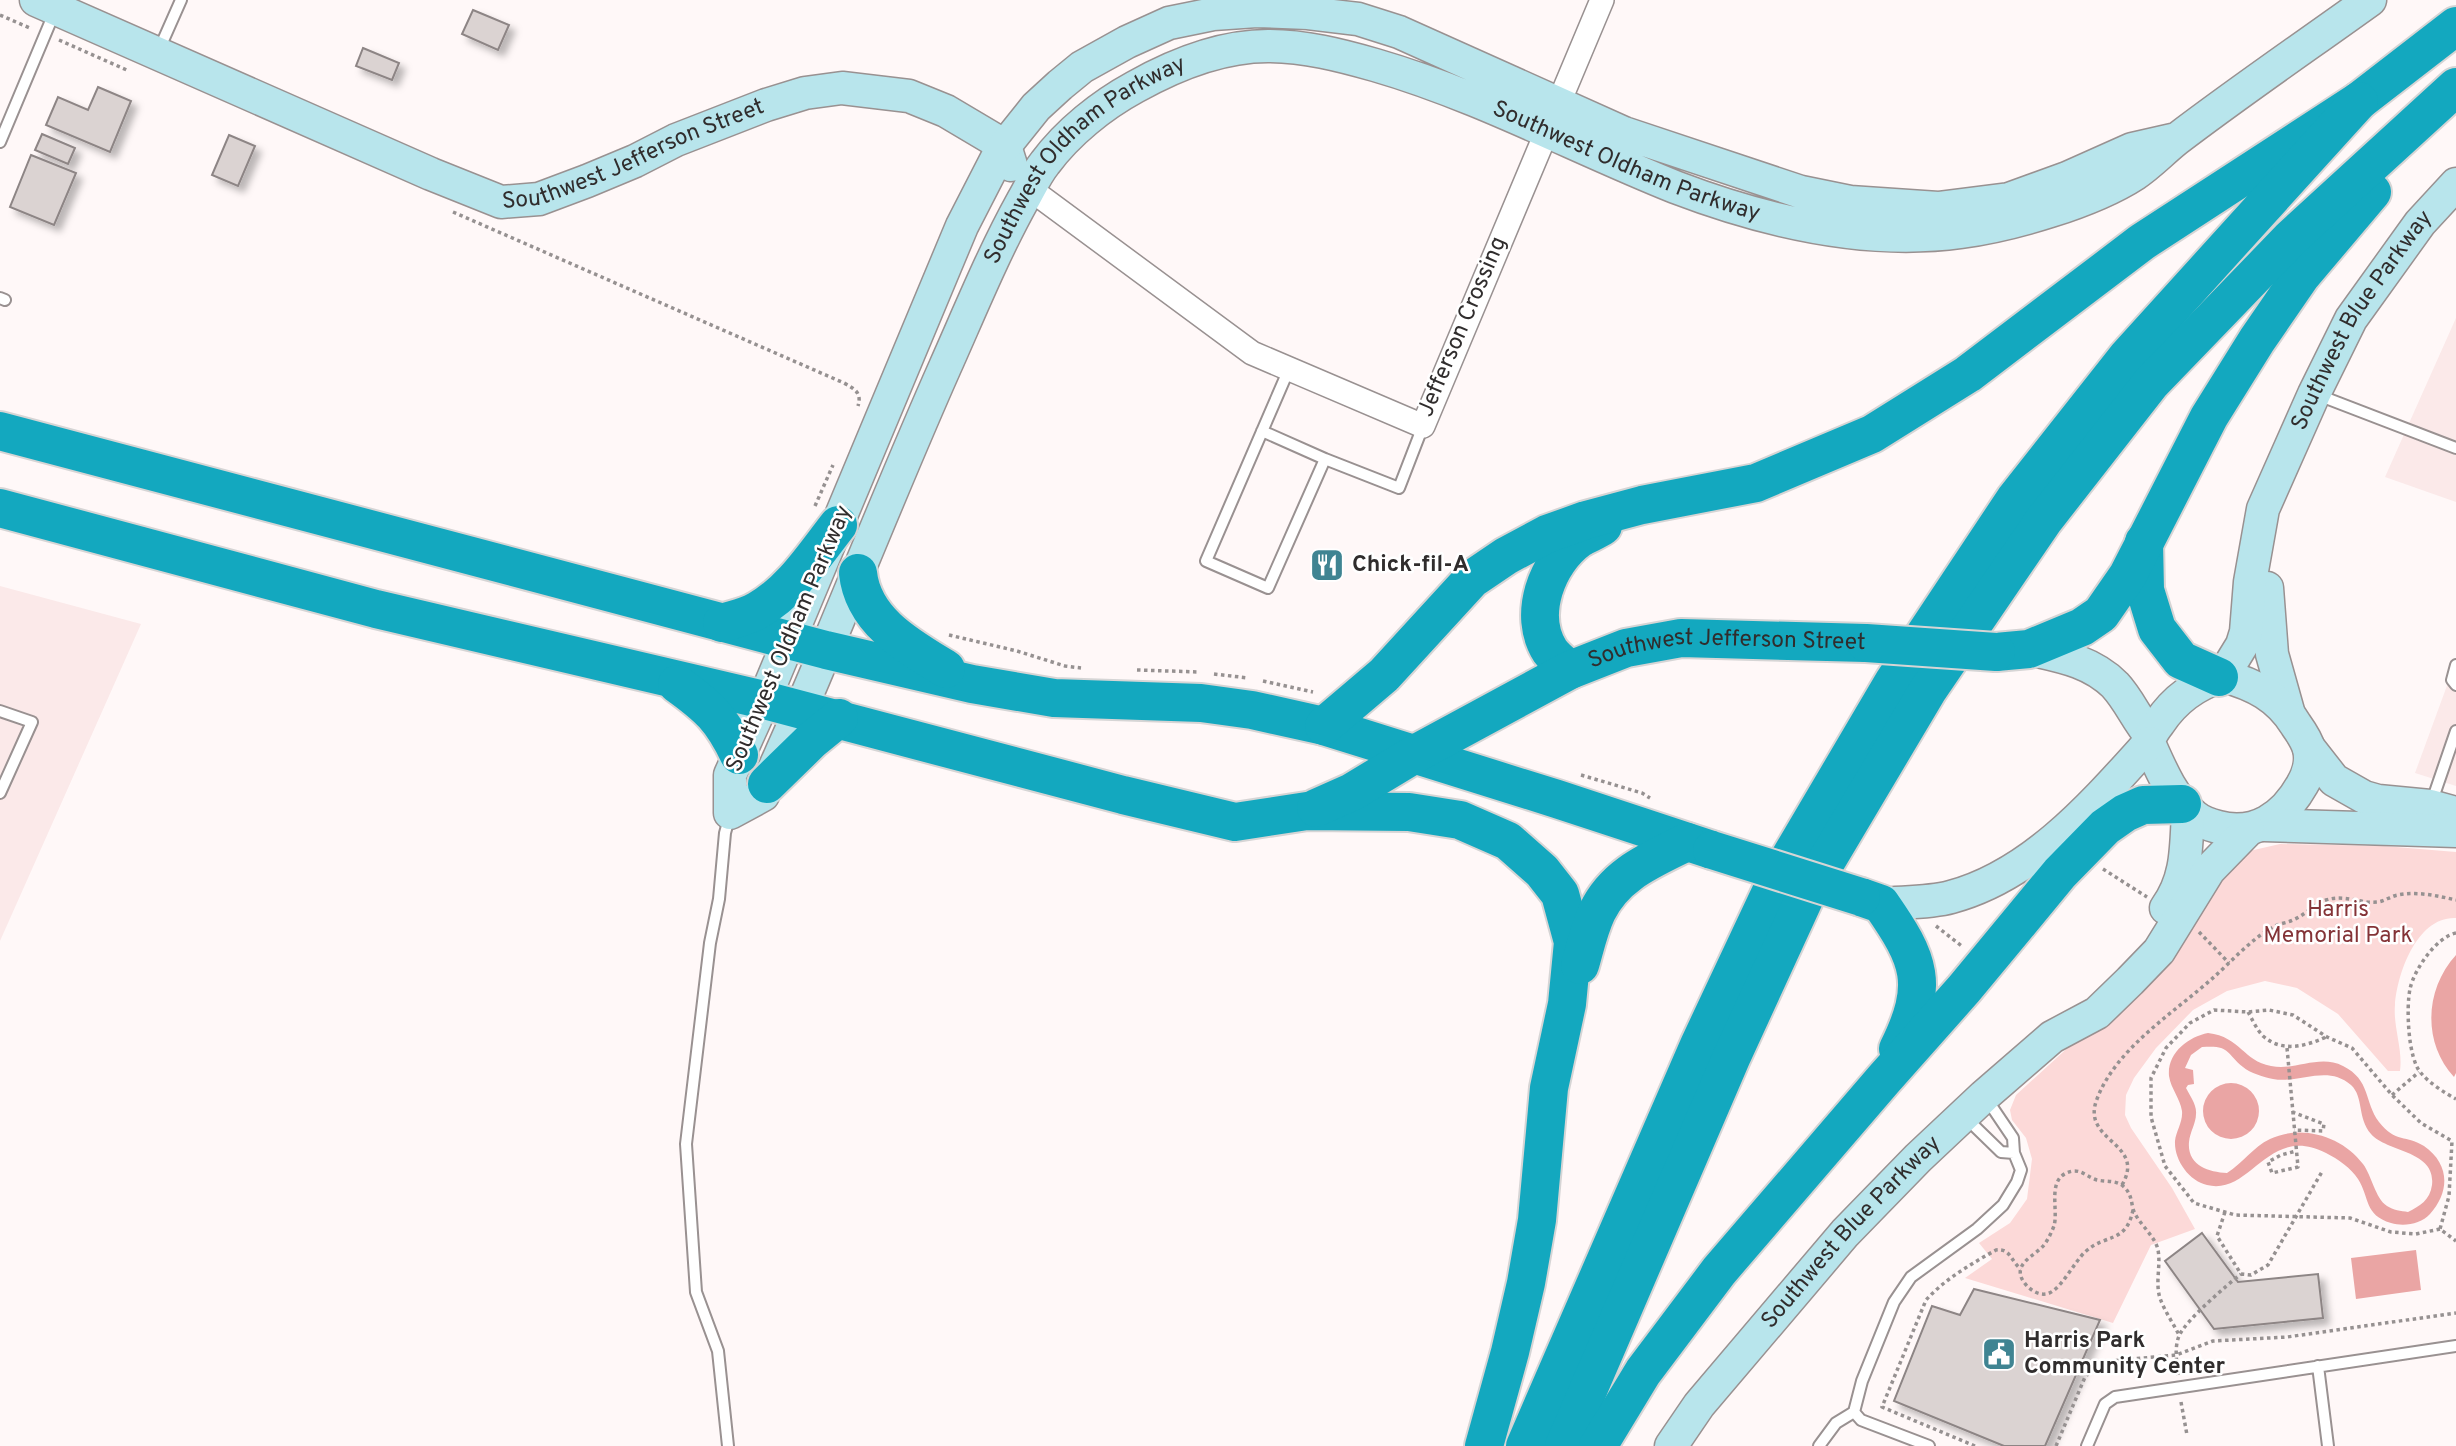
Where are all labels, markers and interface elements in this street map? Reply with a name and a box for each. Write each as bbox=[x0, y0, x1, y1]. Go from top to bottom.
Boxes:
street label: Southwest Oldham Parkway bbox=[978, 50, 1190, 269]
street label: Southwest Jefferson Street bbox=[501, 93, 768, 216]
street label: Southwest Oldham Parkway bbox=[1488, 95, 1763, 229]
street label: Southwest Blue Parkway bbox=[2285, 204, 2439, 435]
street label: Jefferson Crossing bbox=[1412, 233, 1514, 421]
street label: Southwest Oldham Parkway bbox=[721, 501, 859, 777]
restaurant icon: Chick-fil-A bbox=[1308, 546, 1346, 584]
place label: Chick-fil-A bbox=[1352, 551, 1469, 580]
street label: Southwest Jefferson Street bbox=[1584, 623, 1866, 676]
park label: Harris Memorial Park bbox=[2263, 896, 2413, 951]
street label: Southwest Blue Parkway bbox=[1755, 1129, 1947, 1335]
place label: Harris Park Community Center bbox=[2024, 1327, 2226, 1382]
public building icon: Harris Park Community Center bbox=[1980, 1335, 2018, 1373]

